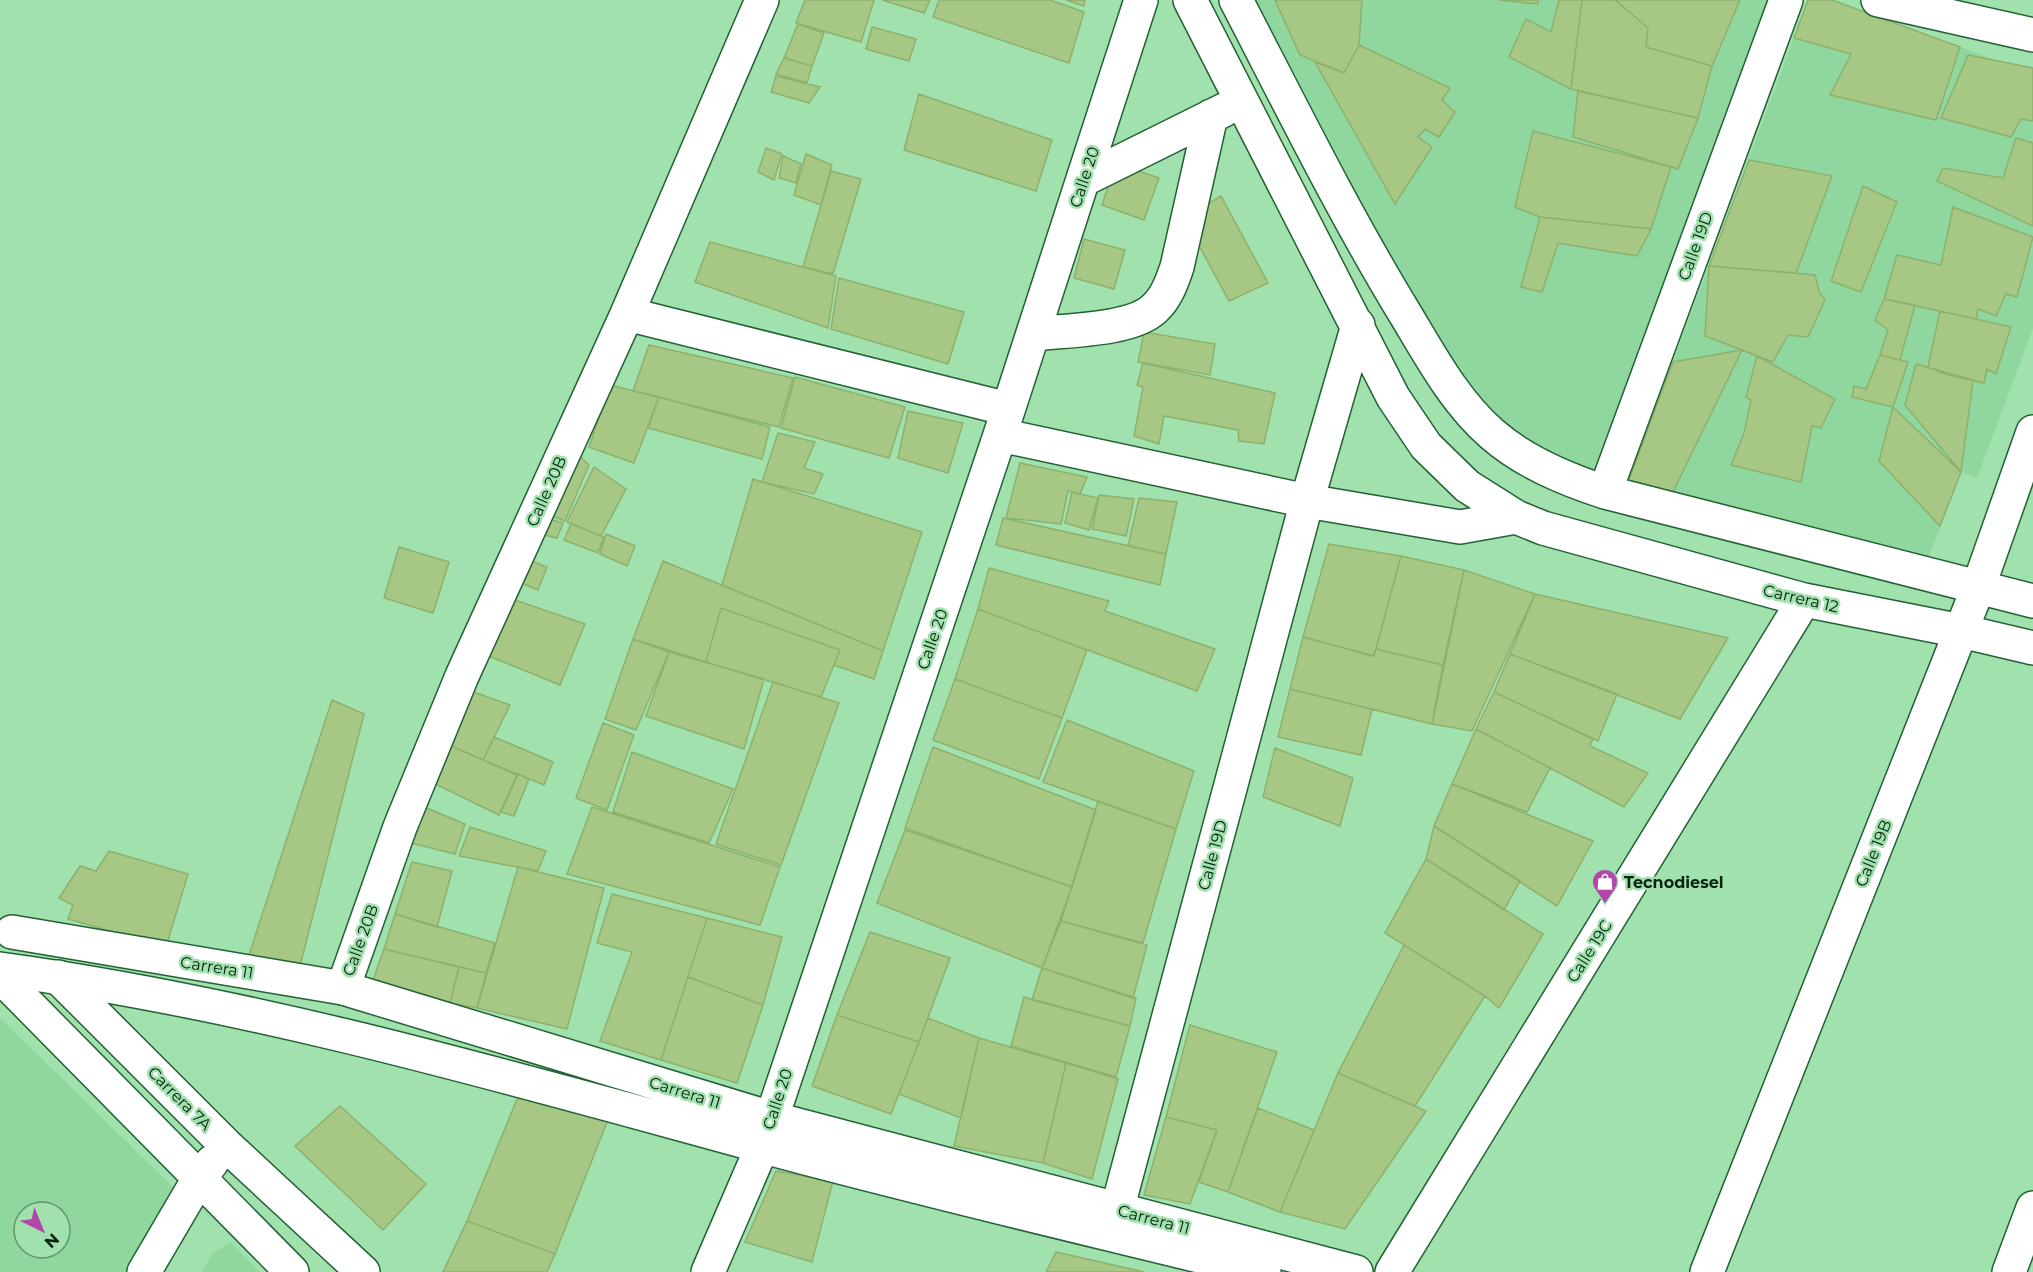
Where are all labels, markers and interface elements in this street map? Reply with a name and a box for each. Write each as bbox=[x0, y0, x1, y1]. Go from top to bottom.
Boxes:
street label: Calle 20 bbox=[1066, 144, 1103, 210]
street label: Calle 19D bbox=[1674, 209, 1717, 283]
street label: Calle 20B bbox=[523, 453, 570, 529]
street label: Carrera 12 bbox=[1761, 581, 1841, 616]
street label: Calle 20 bbox=[913, 606, 952, 672]
street label: Calle 19B bbox=[1851, 817, 1896, 890]
street label: Calle 19D bbox=[1194, 818, 1231, 892]
shop icon: Tecnodiesel bbox=[1590, 867, 1620, 905]
place label: Tecnodiesel bbox=[1624, 873, 1724, 892]
street label: Calle 20B bbox=[339, 902, 382, 979]
street label: Calle 19C bbox=[1563, 917, 1616, 986]
street label: Carrera 11 bbox=[179, 952, 255, 983]
street label: Carrera 7A bbox=[144, 1063, 216, 1134]
street label: Calle 20 bbox=[759, 1066, 796, 1132]
street label: Carrera 11 bbox=[647, 1073, 723, 1112]
north arrow bbox=[12, 1200, 72, 1260]
street label: Carrera 11 bbox=[1116, 1201, 1192, 1238]
text: N bbox=[41, 1229, 63, 1252]

